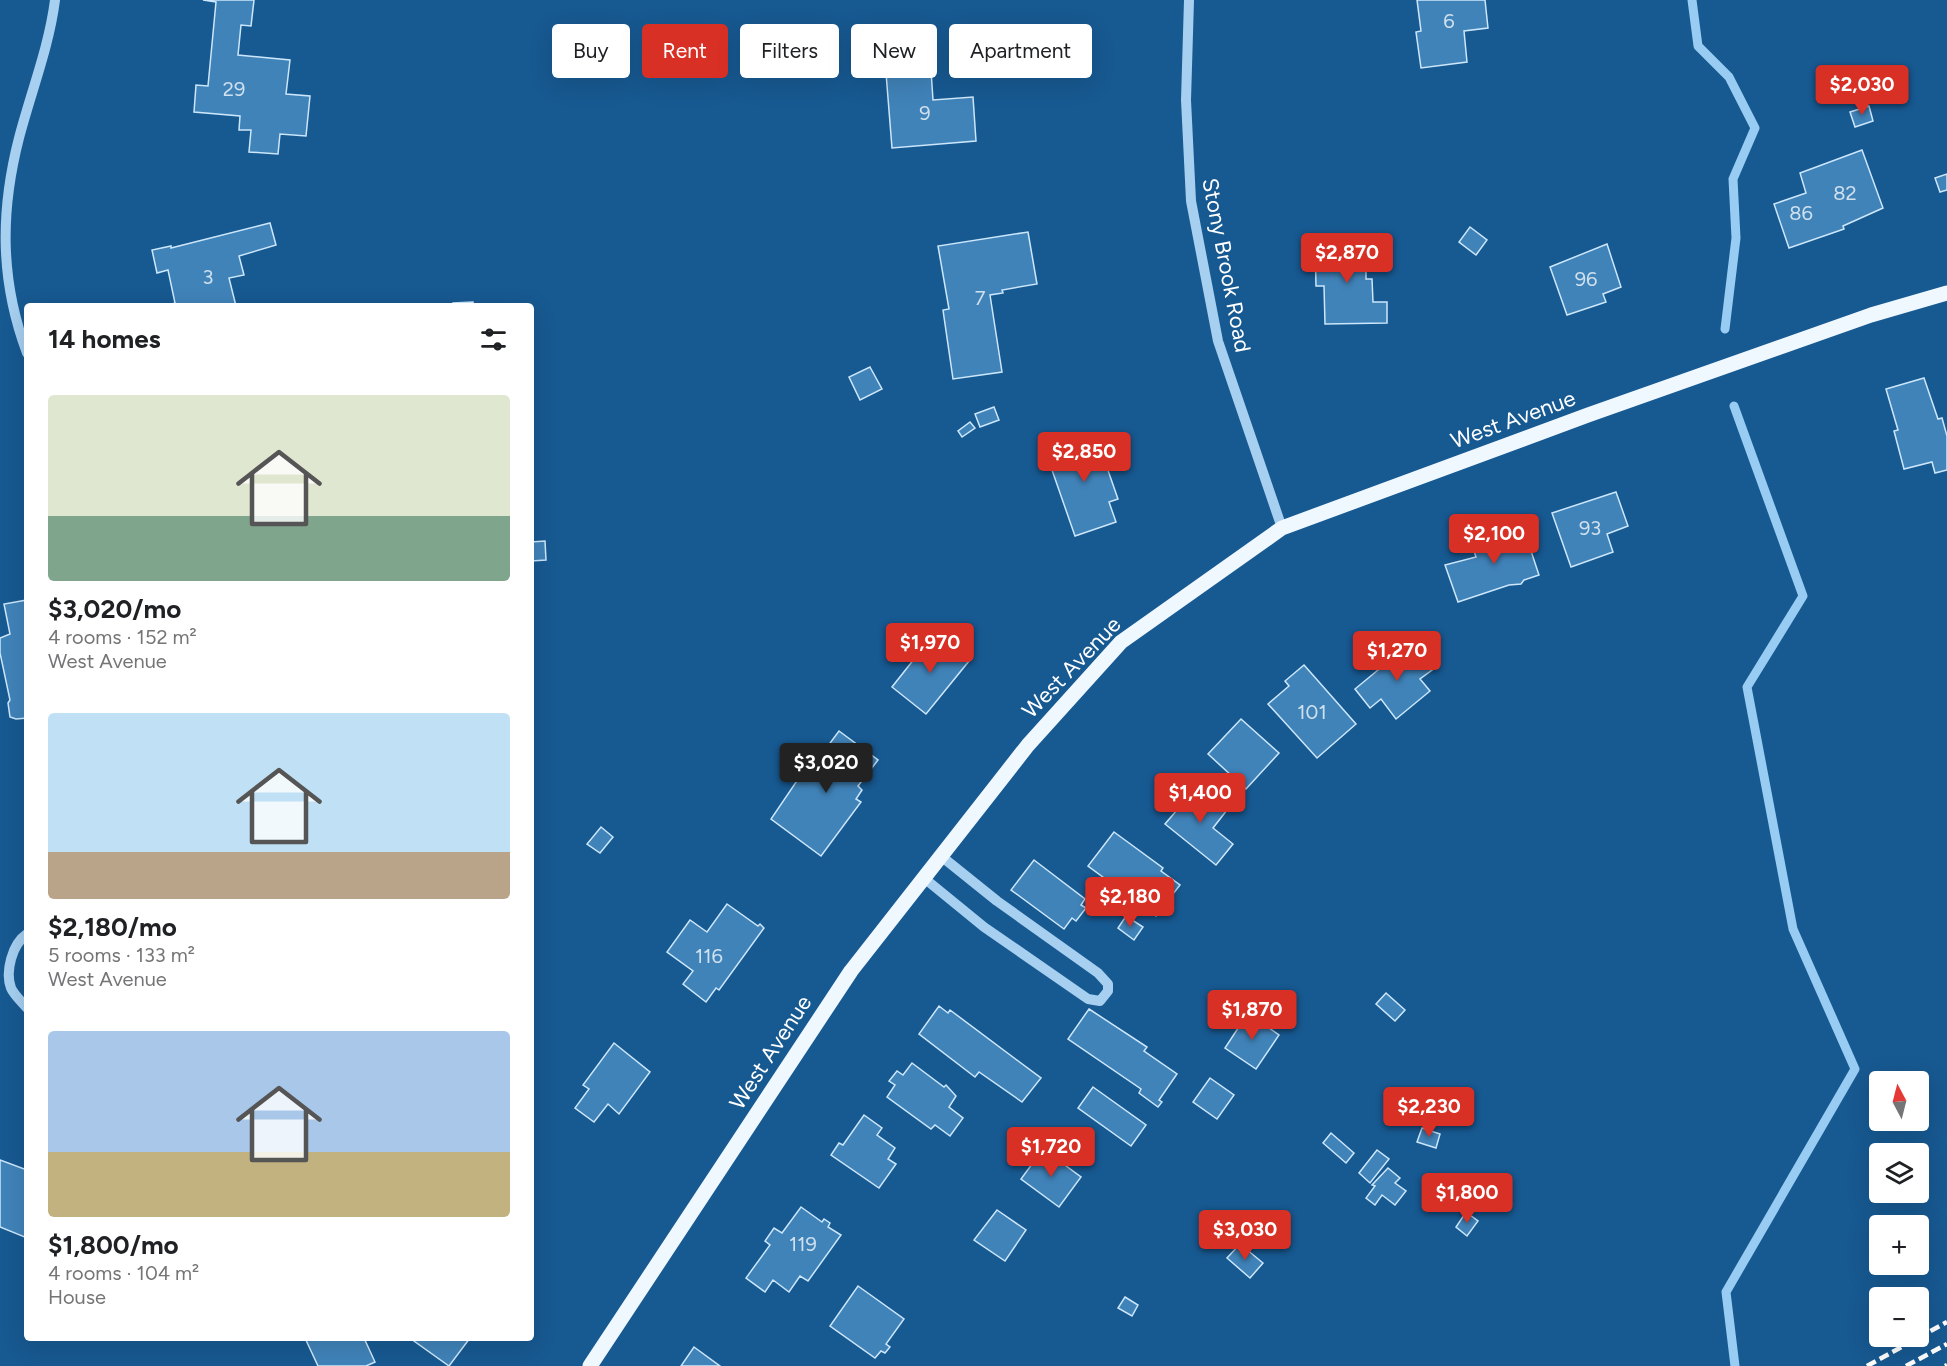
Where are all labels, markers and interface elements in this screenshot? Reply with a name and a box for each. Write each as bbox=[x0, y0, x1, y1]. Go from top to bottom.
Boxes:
house number: 6 bbox=[1443, 9, 1455, 33]
chip: Buy bbox=[552, 24, 630, 78]
chip: Rent bbox=[642, 24, 728, 78]
chip: Filters bbox=[740, 24, 839, 78]
chip: New bbox=[851, 24, 937, 78]
chip: Apartment bbox=[949, 24, 1092, 78]
pin: $2,030 bbox=[1813, 65, 1911, 116]
text: $2,030 bbox=[1830, 72, 1894, 96]
house number: 29 bbox=[223, 77, 245, 101]
house number: 9 bbox=[919, 101, 931, 125]
street label: Stony Brook Road bbox=[1196, 176, 1257, 354]
house number: 82 bbox=[1833, 181, 1857, 205]
house number: 86 bbox=[1789, 201, 1813, 225]
pin: $2,870 bbox=[1298, 233, 1396, 284]
text: $2,870 bbox=[1315, 240, 1379, 264]
house number: 3 bbox=[203, 265, 213, 289]
house number: 96 bbox=[1575, 267, 1597, 291]
house number: 7 bbox=[975, 286, 986, 310]
text: 14 homes bbox=[48, 323, 161, 355]
icon: filters bbox=[477, 323, 510, 356]
street label: West Avenue bbox=[1447, 384, 1579, 454]
pin: $2,850 bbox=[1035, 432, 1133, 483]
icon: home bbox=[225, 434, 333, 542]
text: $2,850 bbox=[1052, 439, 1116, 463]
pin: $2,100 bbox=[1445, 514, 1543, 565]
house number: 93 bbox=[1579, 516, 1601, 540]
text: $2,100 bbox=[1463, 521, 1525, 545]
text: $3,020/mo bbox=[48, 593, 181, 625]
street label: West Avenue bbox=[1016, 611, 1126, 724]
pin: $1,970 bbox=[881, 623, 979, 674]
text: 4 rooms · 152 m² bbox=[48, 625, 197, 649]
text: $1,970 bbox=[900, 630, 960, 654]
pin: $1,270 bbox=[1348, 631, 1446, 682]
text: $1,270 bbox=[1367, 638, 1427, 662]
text: West Avenue bbox=[48, 649, 167, 673]
house number: 101 bbox=[1297, 700, 1327, 724]
pin: $3,020 bbox=[777, 743, 875, 794]
text: $3,020 bbox=[794, 750, 858, 774]
icon: home bbox=[225, 752, 333, 860]
pin: $1,400 bbox=[1151, 773, 1249, 824]
text: $1,400 bbox=[1168, 780, 1232, 804]
pin: $2,180 bbox=[1081, 877, 1179, 928]
text: $2,180 bbox=[1099, 884, 1161, 908]
text: $2,180/mo bbox=[48, 911, 177, 943]
text: 5 rooms · 133 m² bbox=[48, 943, 195, 967]
house number: 116 bbox=[695, 944, 723, 968]
text: West Avenue bbox=[48, 967, 167, 991]
street label: West Avenue bbox=[724, 990, 817, 1114]
pin: $1,870 bbox=[1203, 990, 1301, 1041]
text: $1,870 bbox=[1222, 997, 1282, 1021]
icon: home bbox=[225, 1070, 333, 1178]
north arrow bbox=[1869, 1071, 1929, 1131]
map controls bbox=[1869, 1071, 1929, 1347]
pin: $2,230 bbox=[1380, 1087, 1478, 1138]
text: $2,230 bbox=[1397, 1094, 1461, 1118]
pin: $1,720 bbox=[1002, 1127, 1100, 1178]
text: $1,720 bbox=[1021, 1134, 1081, 1158]
button: layers bbox=[1869, 1143, 1929, 1203]
pin: $1,800 bbox=[1418, 1173, 1516, 1224]
text: $1,800 bbox=[1436, 1180, 1498, 1204]
pin: $3,030 bbox=[1196, 1210, 1294, 1261]
button: + bbox=[1869, 1215, 1929, 1275]
text: $3,030 bbox=[1213, 1217, 1277, 1241]
text: $1,800/mo bbox=[48, 1229, 179, 1261]
house number: 119 bbox=[789, 1232, 817, 1256]
text: 4 rooms · 104 m² bbox=[48, 1261, 199, 1285]
text: House bbox=[48, 1285, 106, 1309]
button: − bbox=[1869, 1287, 1929, 1347]

